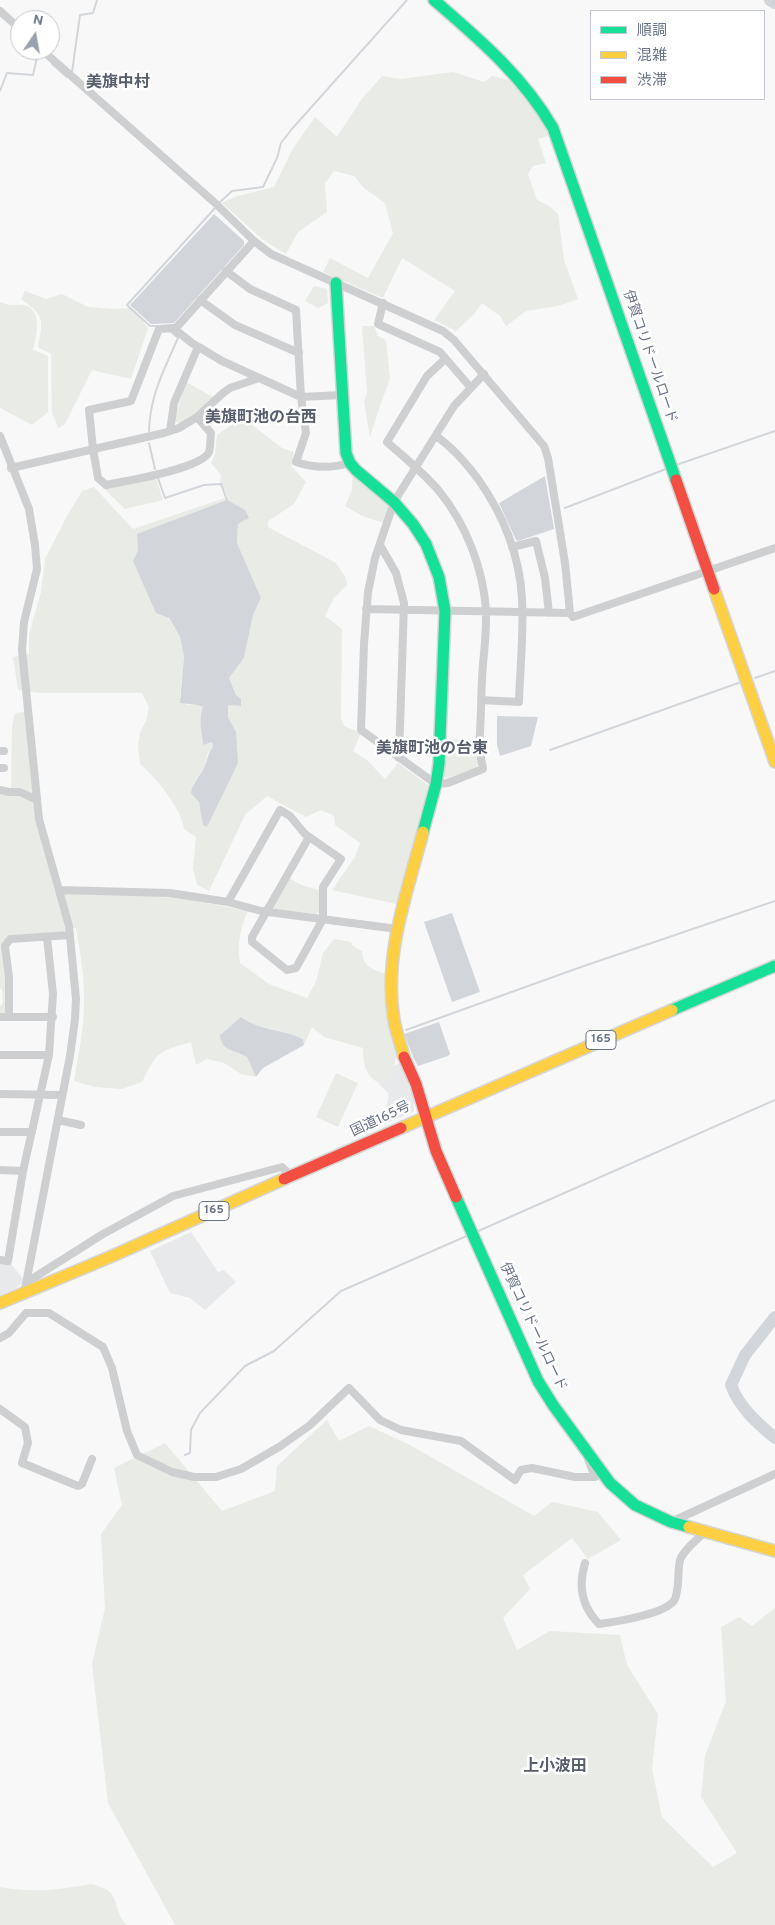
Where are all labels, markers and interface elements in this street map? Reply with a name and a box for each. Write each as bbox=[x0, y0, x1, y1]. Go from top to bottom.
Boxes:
north arrow bbox=[10, 10, 60, 60]
legend bbox=[590, 10, 765, 100]
text: N bbox=[31, 11, 45, 30]
text: 順調 bbox=[637, 22, 667, 41]
text: 混雑 bbox=[637, 47, 667, 66]
text: 渋滞 bbox=[637, 72, 667, 91]
district label: 美旗中村 bbox=[86, 74, 150, 94]
street label: 伊賀コリドールロード bbox=[618, 288, 680, 426]
district label: 美旗町池の台西 bbox=[205, 409, 317, 429]
district label: 美旗町池の台東 bbox=[376, 740, 488, 760]
road number: 165 bbox=[586, 1030, 616, 1050]
street label: 国道165号 bbox=[348, 1099, 414, 1141]
road number: 165 bbox=[199, 1202, 229, 1220]
street label: 伊賀コリドールロード bbox=[495, 1260, 569, 1394]
district label: 上小波田 bbox=[523, 1758, 587, 1778]

